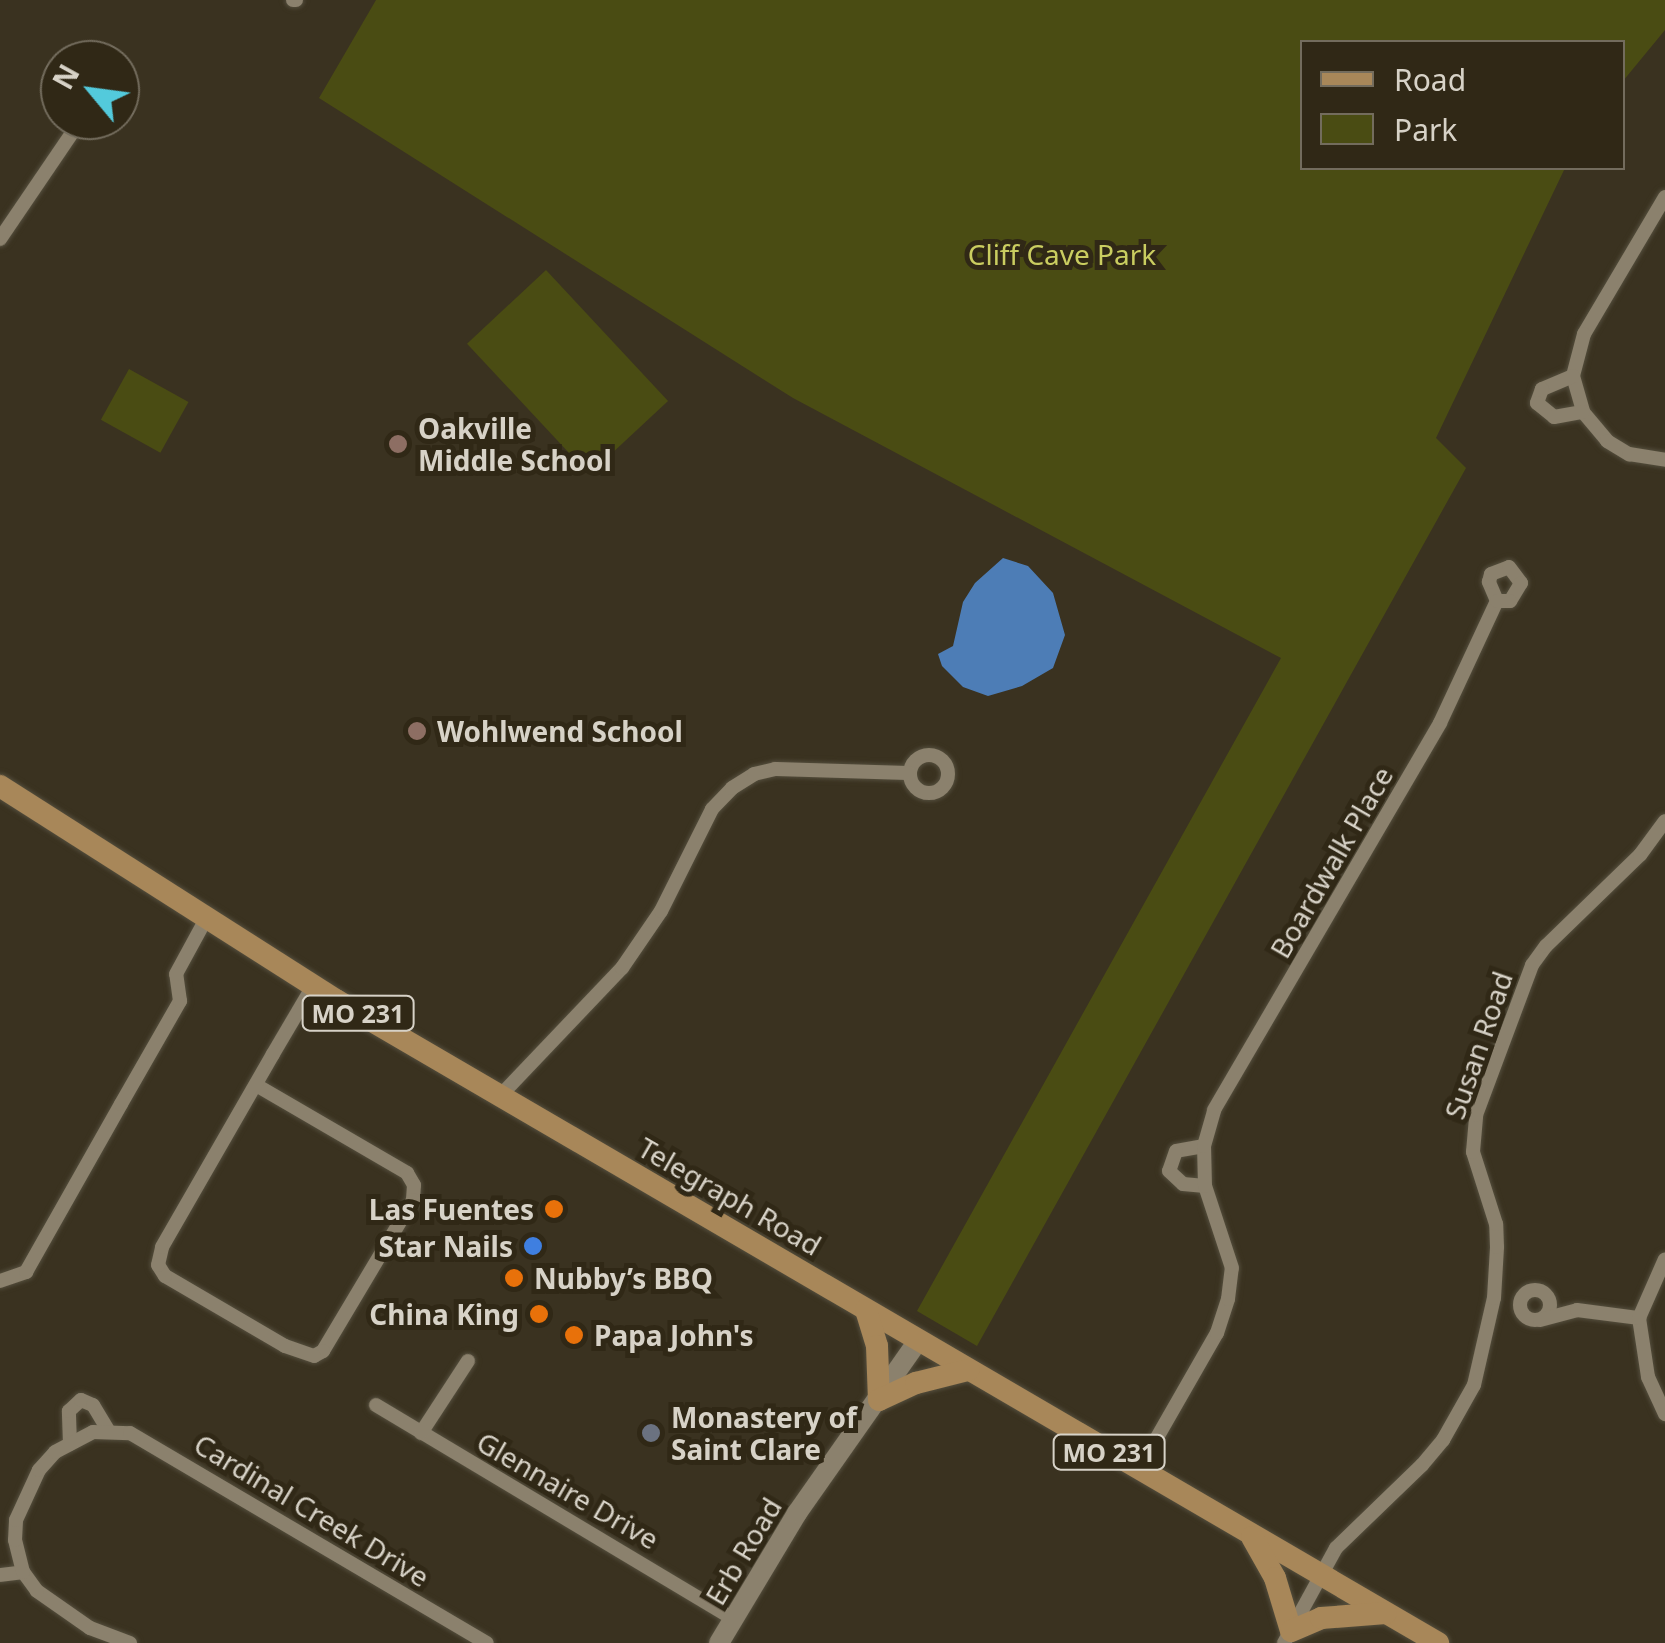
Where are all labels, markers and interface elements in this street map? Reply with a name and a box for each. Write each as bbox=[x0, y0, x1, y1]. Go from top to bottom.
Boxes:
north arrow bbox=[40, 40, 140, 140]
legend bbox=[1300, 40, 1625, 170]
text: N bbox=[43, 57, 88, 96]
text: Road bbox=[1394, 59, 1466, 100]
text: Park bbox=[1394, 109, 1457, 150]
park label: Cliff Cave Park bbox=[968, 237, 1156, 271]
place label: Oakville Middle School bbox=[418, 411, 612, 477]
marker: Oakville Middle School bbox=[387, 433, 409, 455]
place label: Wohlwend School bbox=[437, 714, 683, 748]
marker: Wohlwend School bbox=[406, 720, 428, 742]
street label: Boardwalk Place bbox=[1263, 760, 1399, 964]
street label: Susan Road bbox=[1437, 967, 1519, 1123]
road number: MO 231 bbox=[300, 993, 416, 1033]
street label: Telegraph Road bbox=[633, 1130, 827, 1262]
place label: Las Fuentes bbox=[369, 1192, 534, 1226]
marker: Las Fuentes bbox=[543, 1198, 565, 1220]
place label: Star Nails bbox=[379, 1229, 513, 1263]
marker: Star Nails bbox=[522, 1235, 544, 1257]
place label: Nubby’s BBQ bbox=[534, 1261, 713, 1295]
marker: Nubby’s BBQ bbox=[503, 1267, 525, 1289]
place label: China King bbox=[369, 1297, 519, 1331]
marker: China King bbox=[528, 1303, 550, 1325]
place label: Papa John's bbox=[594, 1318, 753, 1352]
marker: Papa John's bbox=[563, 1324, 585, 1346]
place label: Monastery of Saint Clare bbox=[671, 1400, 857, 1466]
marker: Monastery of Saint Clare bbox=[640, 1422, 662, 1444]
street label: Glennaire Drive bbox=[471, 1424, 665, 1556]
street label: Cardinal Creek Drive bbox=[188, 1427, 436, 1593]
road number: MO 231 bbox=[1052, 1432, 1166, 1472]
street label: Erb Road bbox=[698, 1491, 788, 1611]

